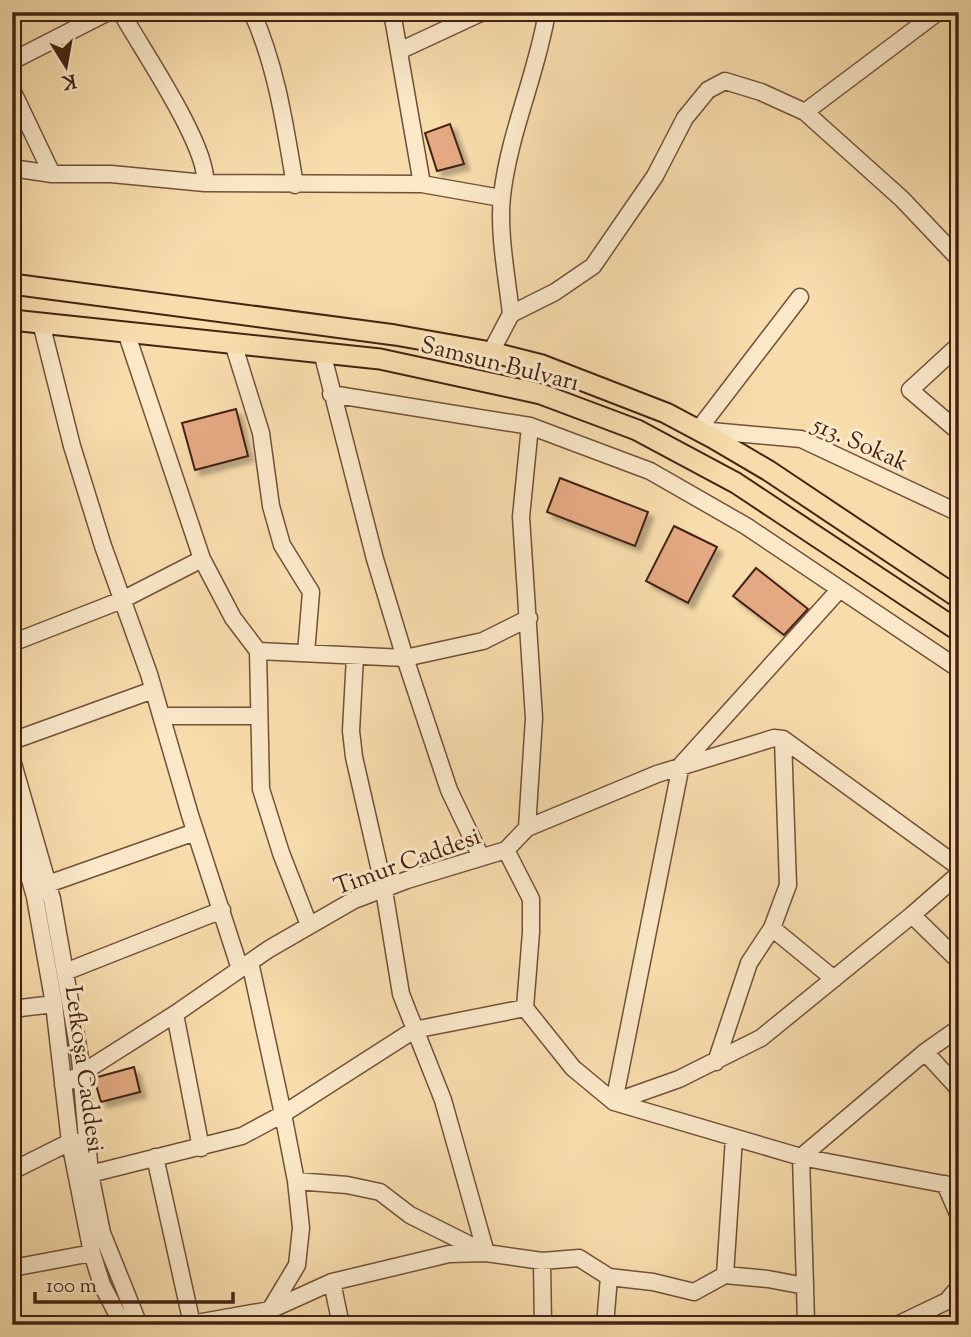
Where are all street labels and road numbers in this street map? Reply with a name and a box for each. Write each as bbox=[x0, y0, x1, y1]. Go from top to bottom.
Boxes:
street label: Samsun Bulvarı bbox=[417, 329, 583, 401]
street label: 513. Sokak bbox=[805, 408, 914, 481]
street label: Timur Caddesi bbox=[330, 821, 486, 905]
street label: Lefkoşa Caddesi bbox=[55, 984, 112, 1155]

